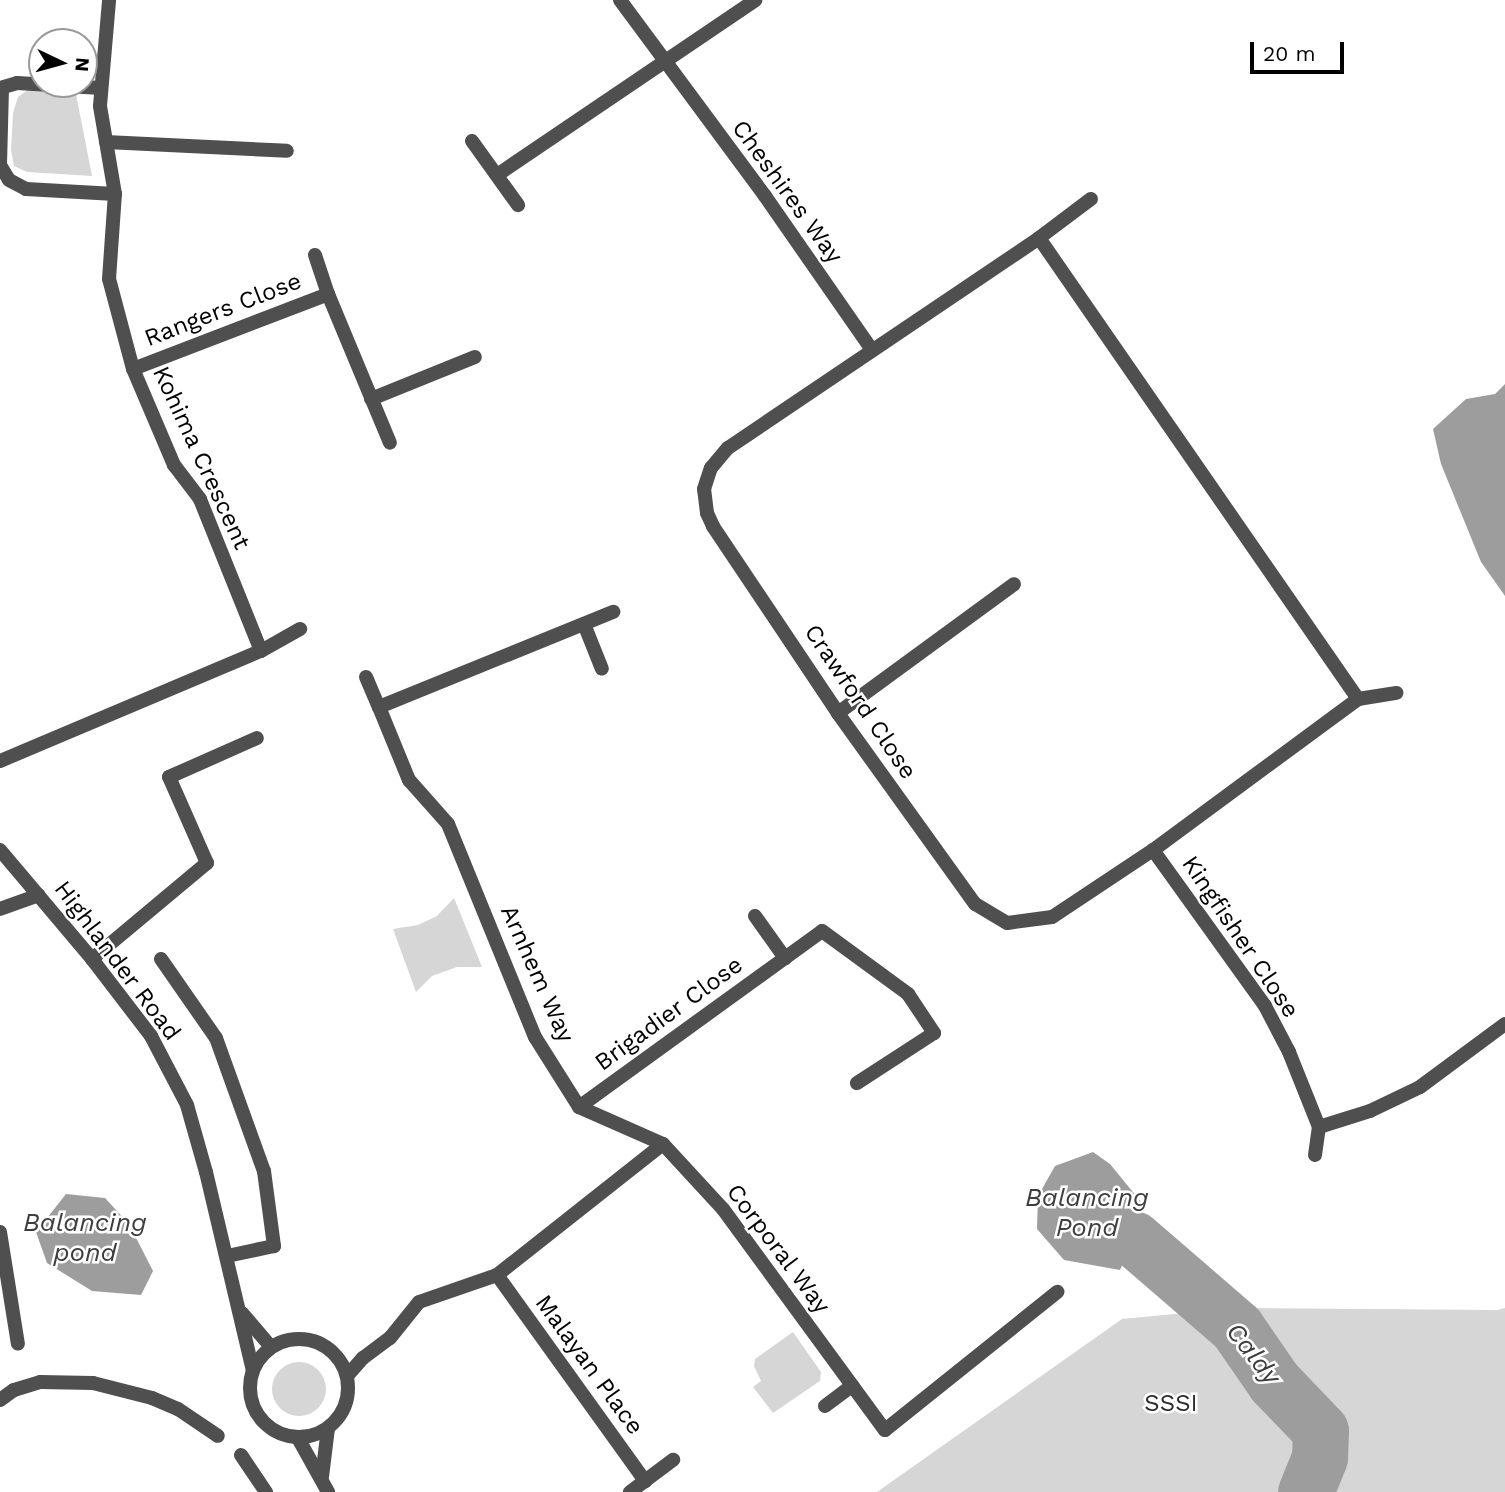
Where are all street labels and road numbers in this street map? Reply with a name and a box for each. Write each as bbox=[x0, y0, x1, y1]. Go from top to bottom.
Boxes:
street label: Cheshires Way bbox=[725, 115, 849, 269]
street label: Rangers Close bbox=[140, 267, 306, 353]
street label: Kohima Crescent bbox=[146, 362, 256, 554]
street label: Crawford Close bbox=[798, 619, 922, 785]
street label: Kingfisher Close bbox=[1175, 850, 1305, 1024]
street label: Highlander Road bbox=[47, 875, 187, 1047]
street label: Arnhem Way bbox=[494, 901, 580, 1047]
street label: Brigadier Close bbox=[589, 951, 749, 1077]
street label: Corporal Way bbox=[720, 1178, 836, 1320]
street label: Malayan Place bbox=[529, 1290, 649, 1440]

